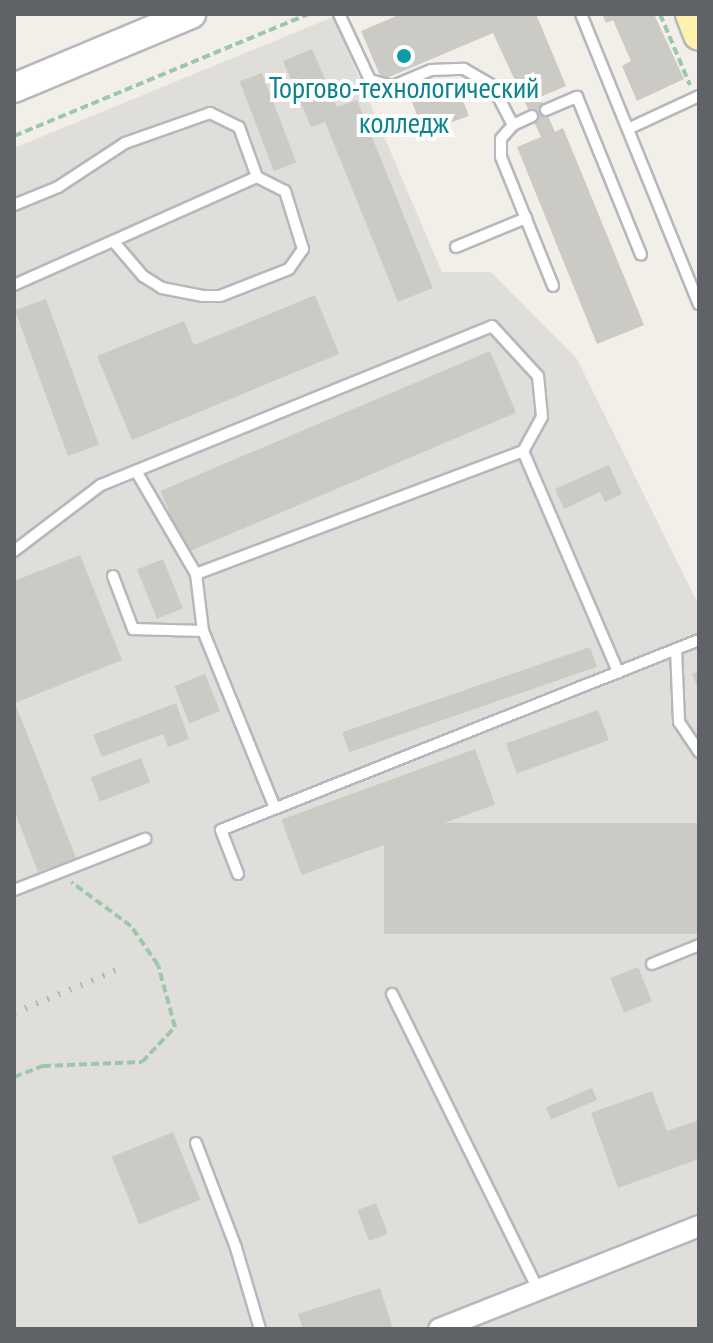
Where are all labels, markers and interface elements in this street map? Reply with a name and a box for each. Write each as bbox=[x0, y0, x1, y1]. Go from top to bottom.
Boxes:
marker: Торгово-технологический колледж bbox=[395, 47, 413, 65]
place label: Торгово-технологический колледж bbox=[269, 69, 539, 140]

